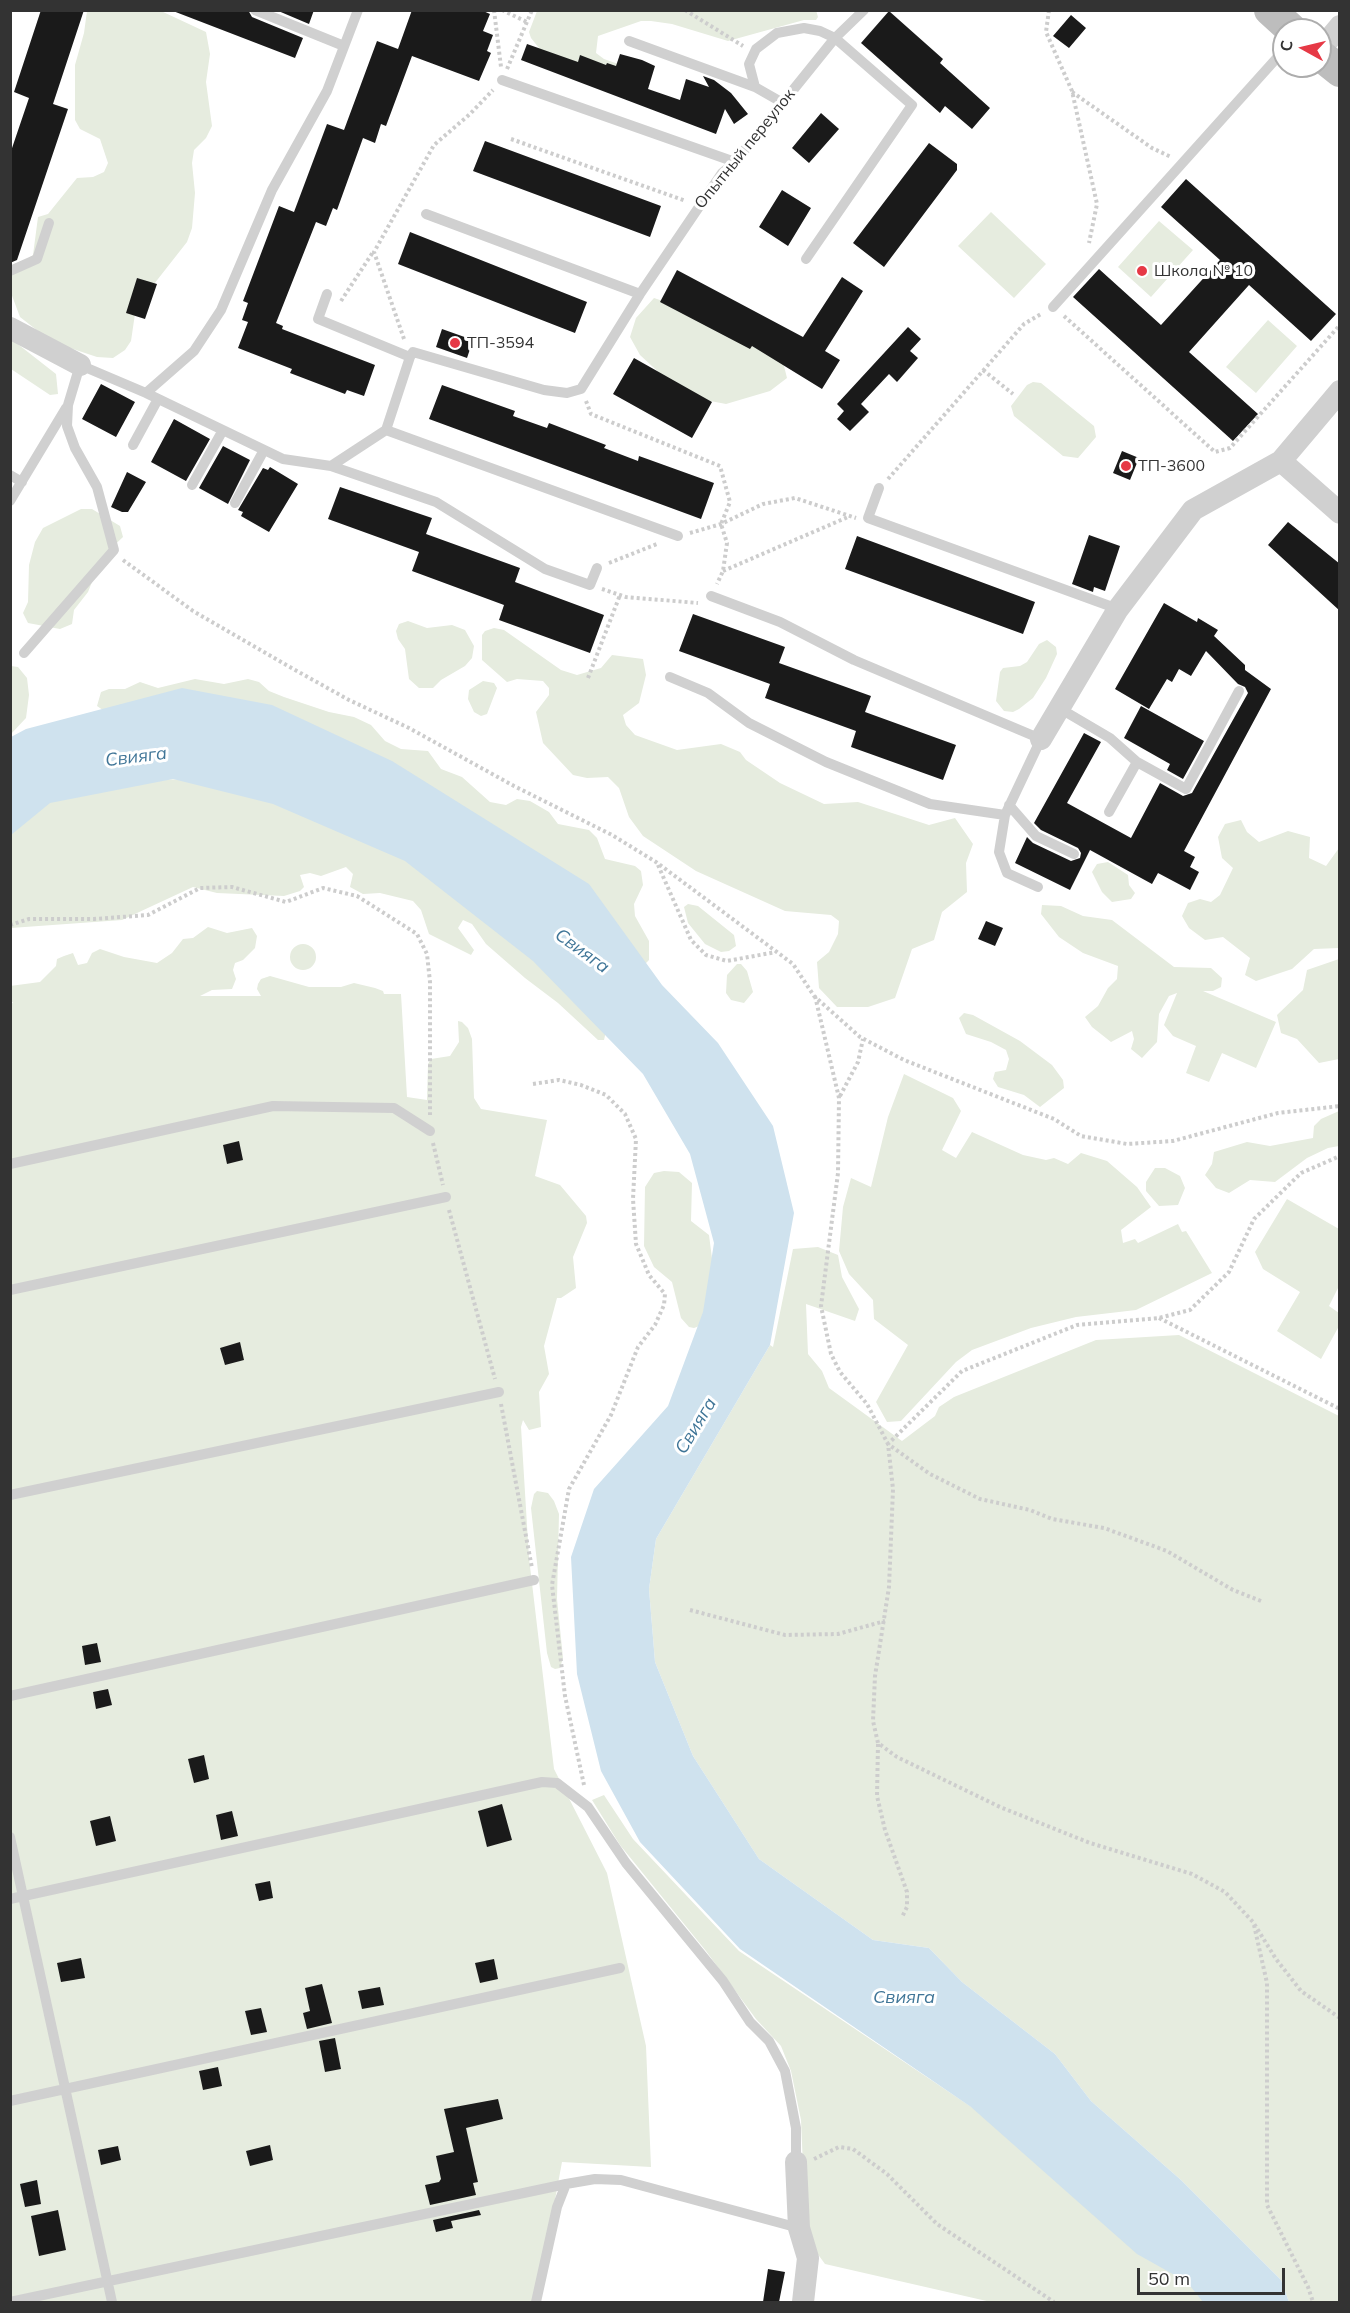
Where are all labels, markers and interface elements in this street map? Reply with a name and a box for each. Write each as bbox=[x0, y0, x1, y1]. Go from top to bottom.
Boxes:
north arrow bbox=[1272, 18, 1332, 78]
text: С bbox=[1275, 39, 1297, 53]
street label: Опытный переулок bbox=[691, 85, 799, 213]
place label: Школа № 10 bbox=[1154, 261, 1253, 281]
marker: Школа № 10 bbox=[1135, 264, 1149, 278]
place label: ТП-3594 bbox=[467, 333, 534, 353]
marker: ТП-3594 bbox=[448, 336, 462, 350]
place label: ТП-3600 bbox=[1138, 456, 1205, 476]
marker: ТП-3600 bbox=[1119, 459, 1133, 473]
water label: Свияга bbox=[104, 743, 168, 771]
water label: Свияга bbox=[551, 924, 613, 978]
water label: Свияга bbox=[671, 1394, 721, 1458]
water label: Свияга bbox=[873, 1987, 935, 2009]
scale bar bbox=[1140, 2256, 1288, 2294]
text: 50 m bbox=[1148, 2267, 1190, 2290]

